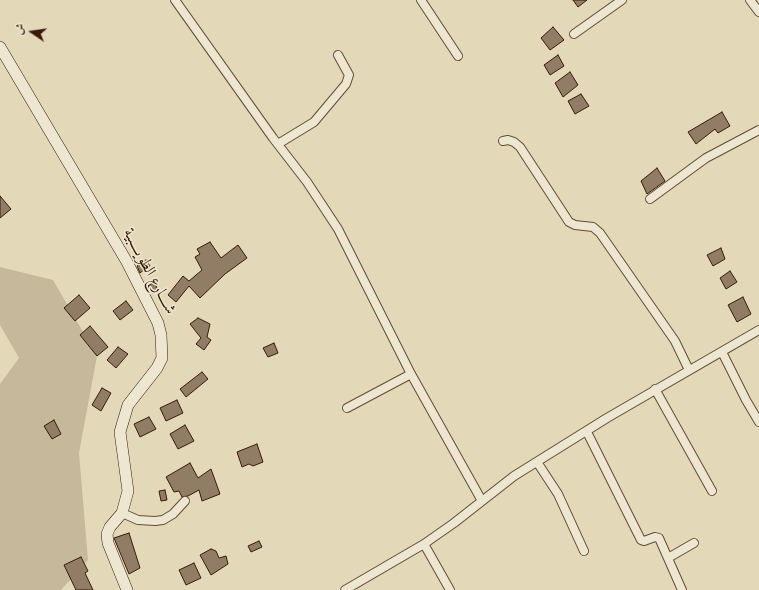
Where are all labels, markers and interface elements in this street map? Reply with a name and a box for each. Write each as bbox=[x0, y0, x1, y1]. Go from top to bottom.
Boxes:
north arrow bbox=[12, 12, 52, 52]
text: ش bbox=[11, 22, 29, 36]
street label: شــــارع الطويــــبية bbox=[117, 226, 179, 318]

